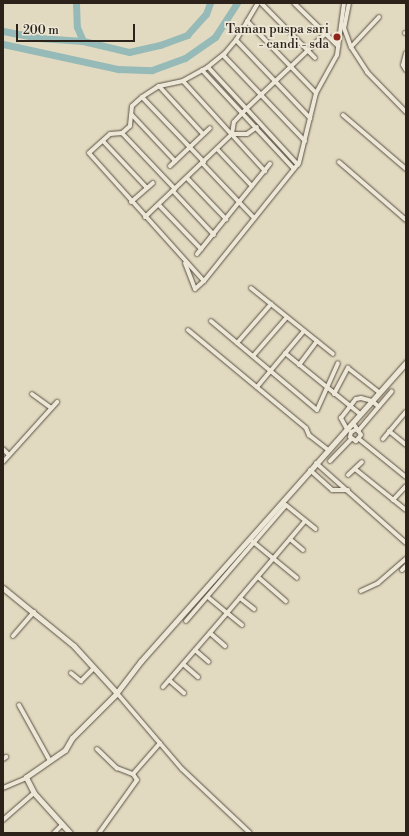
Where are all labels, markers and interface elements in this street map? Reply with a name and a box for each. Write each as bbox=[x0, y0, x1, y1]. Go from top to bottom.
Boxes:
scale bar bbox=[18, 16, 137, 42]
place label: Taman puspa sari - candi - sda bbox=[226, 22, 329, 53]
text: 200 m bbox=[23, 23, 59, 38]
marker: Taman puspa sari - candi - sda bbox=[332, 32, 342, 42]

